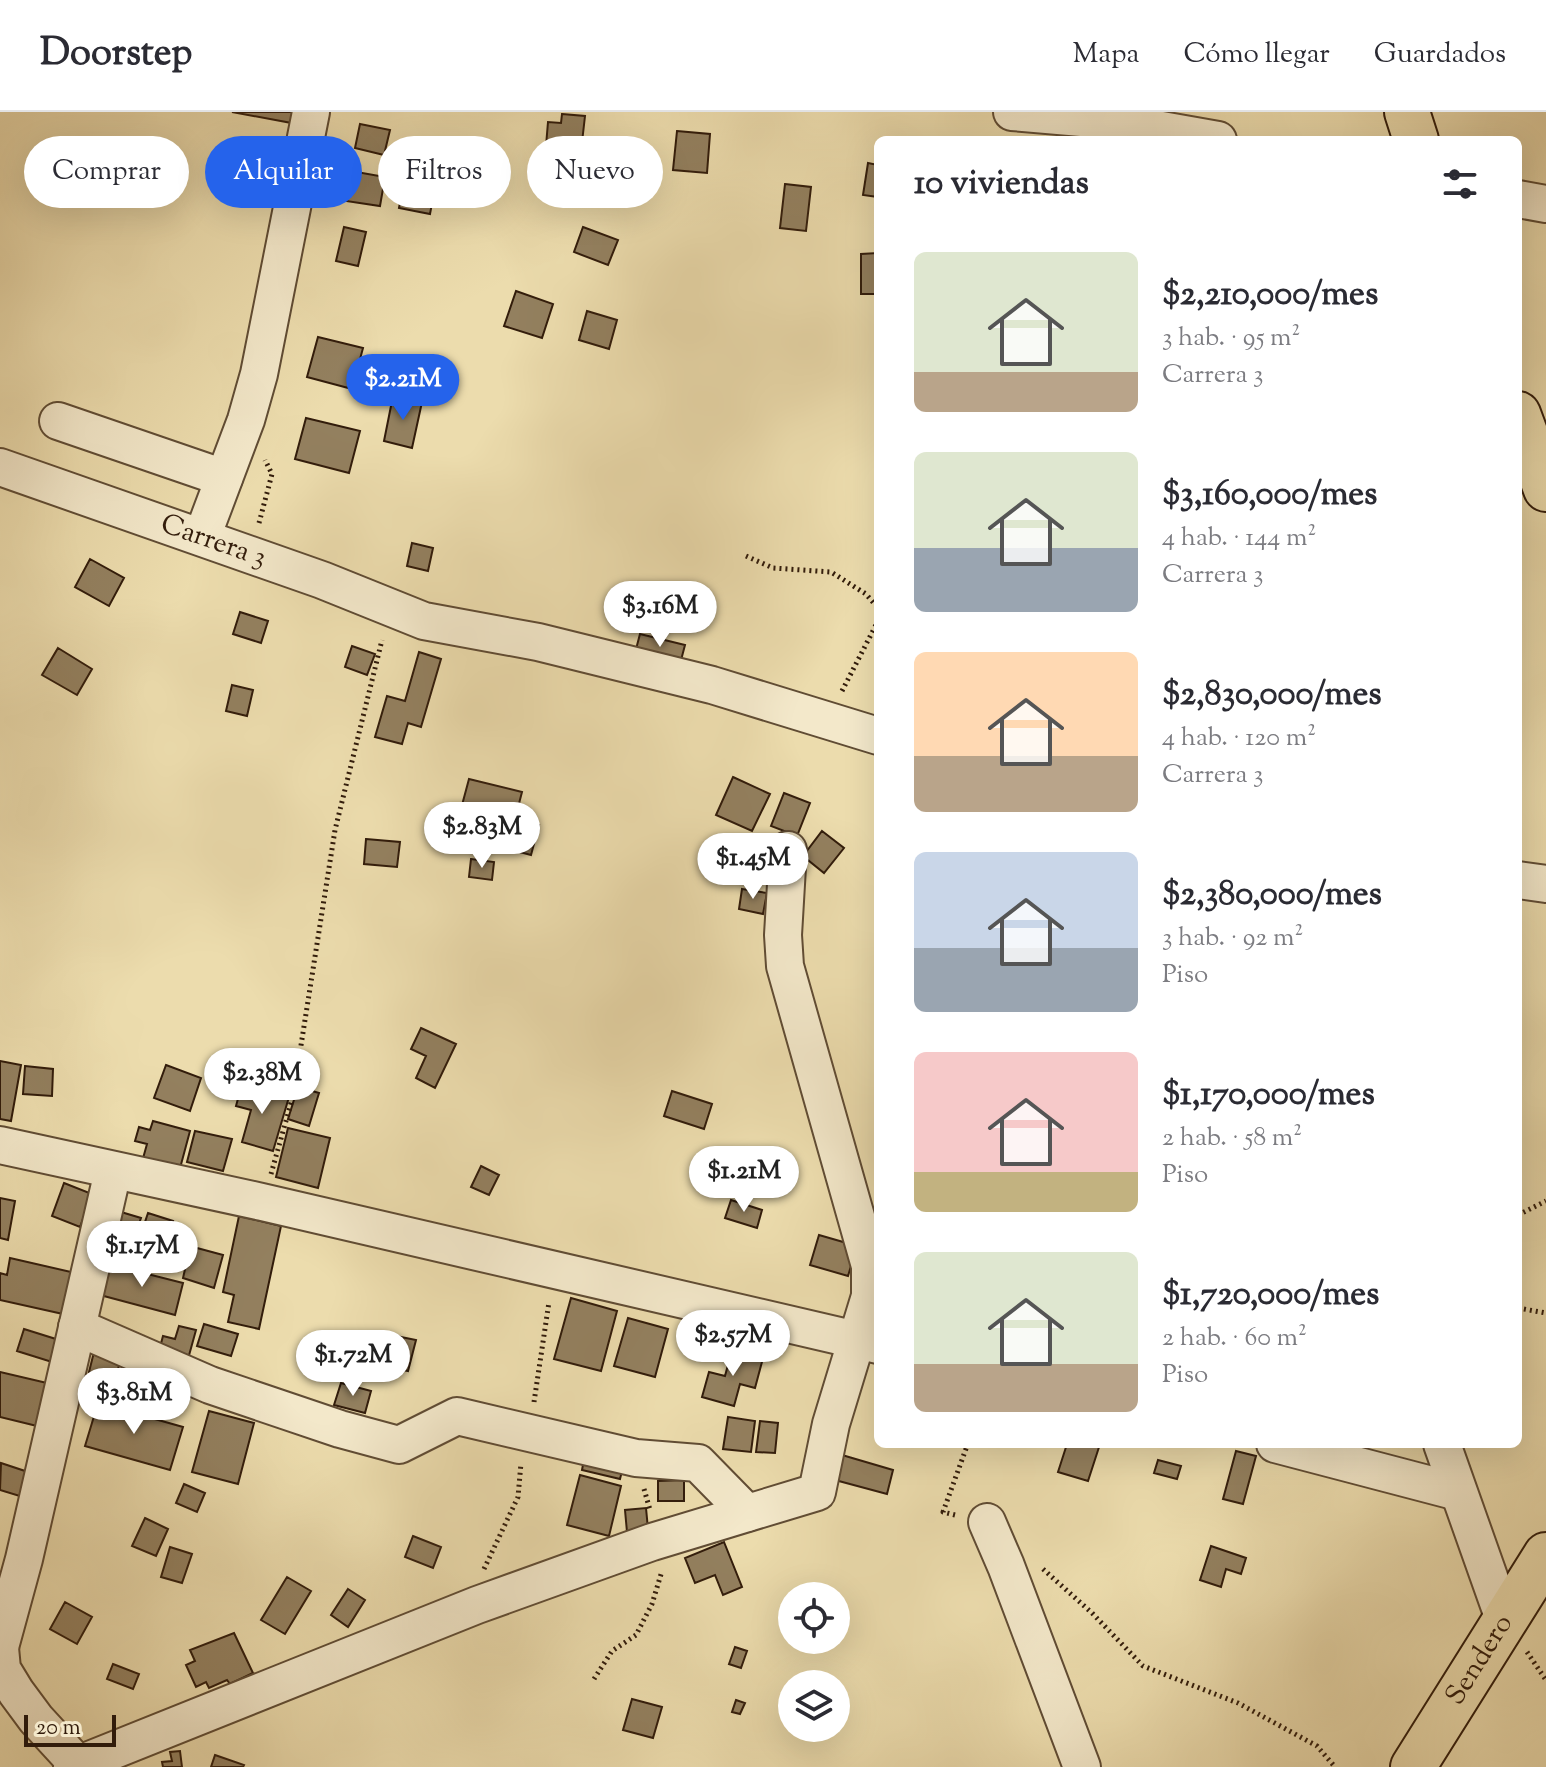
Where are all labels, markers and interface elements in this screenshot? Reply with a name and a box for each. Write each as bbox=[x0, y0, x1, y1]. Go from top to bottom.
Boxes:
text: Doorstep bbox=[40, 28, 192, 82]
text: Mapa bbox=[1073, 35, 1139, 75]
text: Cómo llegar bbox=[1183, 35, 1330, 75]
text: Guardados bbox=[1374, 35, 1506, 75]
chip: Comprar bbox=[24, 136, 189, 208]
chip: Alquilar bbox=[205, 136, 362, 208]
chip: Filtros bbox=[378, 136, 511, 208]
chip: Nuevo bbox=[527, 136, 663, 208]
text: 10 viviendas bbox=[914, 160, 1089, 209]
icon: filters bbox=[1438, 162, 1482, 206]
text: $2,210,000/mes bbox=[1162, 271, 1378, 320]
icon: home bbox=[978, 284, 1074, 380]
text: 3 hab. · 95 m² bbox=[1162, 320, 1300, 357]
pin: $2.21M bbox=[338, 354, 468, 422]
text: Carrera 3 bbox=[1162, 357, 1264, 394]
text: $2.21M bbox=[364, 361, 442, 398]
text: $3,160,000/mes bbox=[1162, 471, 1377, 520]
icon: home bbox=[978, 484, 1074, 580]
street label: Carrera 3 bbox=[155, 505, 272, 579]
text: 4 hab. · 144 m² bbox=[1162, 520, 1316, 557]
text: Carrera 3 bbox=[1162, 557, 1264, 594]
pin: $3.16M bbox=[595, 581, 725, 649]
text: $3.16M bbox=[622, 588, 698, 625]
text: $2,830,000/mes bbox=[1162, 671, 1382, 720]
icon: home bbox=[978, 684, 1074, 780]
text: 4 hab. · 120 m² bbox=[1162, 720, 1316, 757]
text: Carrera 3 bbox=[1162, 757, 1264, 794]
pin: $2.83M bbox=[417, 802, 547, 870]
text: $2.83M bbox=[442, 809, 522, 846]
pin: $1.45M bbox=[688, 833, 818, 901]
text: $1.45M bbox=[715, 840, 791, 877]
text: $2,380,000/mes bbox=[1162, 871, 1382, 920]
icon: home bbox=[978, 884, 1074, 980]
text: 3 hab. · 92 m² bbox=[1162, 920, 1303, 957]
text: Piso bbox=[1162, 957, 1208, 994]
pin: $2.38M bbox=[197, 1048, 327, 1116]
text: $2.38M bbox=[222, 1055, 302, 1092]
text: $1,170,000/mes bbox=[1162, 1071, 1375, 1120]
icon: home bbox=[978, 1084, 1074, 1180]
text: 2 hab. · 58 m² bbox=[1162, 1120, 1302, 1157]
pin: $1.21M bbox=[679, 1146, 809, 1214]
text: $1.21M bbox=[707, 1153, 781, 1190]
text: Piso bbox=[1162, 1157, 1208, 1194]
pin: $1.17M bbox=[77, 1221, 207, 1289]
text: $1.17M bbox=[105, 1228, 179, 1265]
text: $1,720,000/mes bbox=[1162, 1271, 1379, 1320]
icon: home bbox=[978, 1284, 1074, 1380]
pin: $2.57M bbox=[668, 1310, 798, 1378]
text: $2.57M bbox=[694, 1317, 772, 1354]
text: 2 hab. · 60 m² bbox=[1162, 1320, 1307, 1357]
pin: $1.72M bbox=[288, 1330, 418, 1398]
text: $1.72M bbox=[314, 1337, 392, 1374]
text: Piso bbox=[1162, 1357, 1208, 1394]
pin: $3.81M bbox=[69, 1368, 199, 1436]
text: $3.81M bbox=[96, 1375, 172, 1412]
map controls bbox=[778, 1582, 850, 1742]
button: locate bbox=[778, 1582, 850, 1654]
street label: Sendero bbox=[1436, 1607, 1524, 1713]
button: layers bbox=[778, 1670, 850, 1742]
scale bar bbox=[24, 1711, 116, 1747]
text: 20 m bbox=[36, 1713, 81, 1745]

